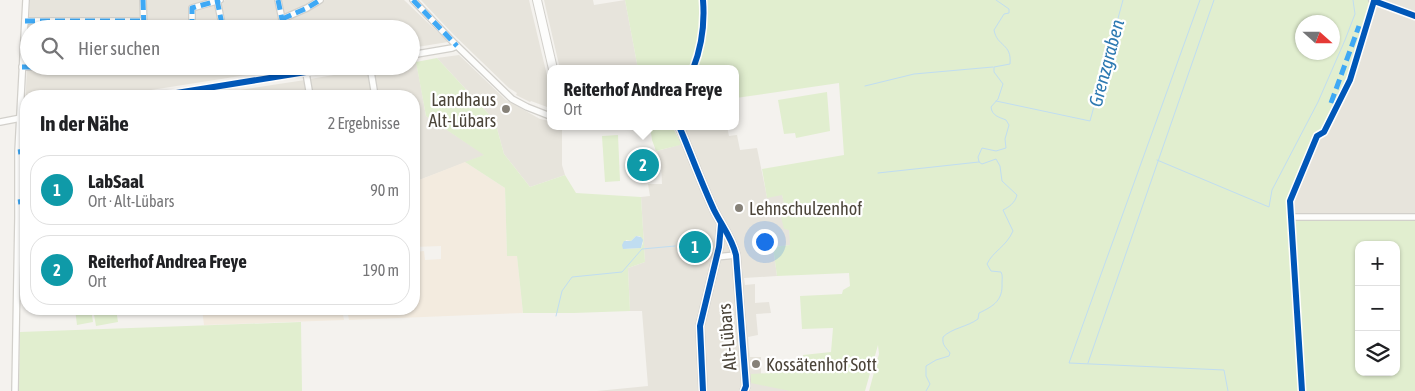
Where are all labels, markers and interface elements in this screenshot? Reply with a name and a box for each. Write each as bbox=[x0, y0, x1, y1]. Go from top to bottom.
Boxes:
north arrow bbox=[1295, 15, 1340, 60]
water label: Grenzgraben bbox=[1084, 17, 1128, 109]
search box bbox=[20, 20, 420, 75]
icon: search bbox=[38, 34, 66, 62]
text: Hier suchen bbox=[78, 37, 160, 59]
popup bbox=[547, 65, 739, 130]
text: Reiterhof Andrea Freye bbox=[564, 78, 722, 100]
place label: Landhaus Alt-Lübars bbox=[429, 89, 496, 131]
text: Ort bbox=[564, 100, 582, 118]
marker: Landhaus Alt-Lübars bbox=[500, 103, 512, 115]
text: In der Nähe bbox=[40, 111, 129, 135]
text: 2 Ergebnisse bbox=[328, 114, 400, 132]
pin: 2 bbox=[627, 146, 659, 184]
text: LabSaal bbox=[88, 170, 144, 192]
text: 1 bbox=[53, 181, 61, 199]
text: 90 m bbox=[370, 181, 399, 199]
text: Ort · Alt-Lübars bbox=[88, 192, 174, 210]
place label: Lehnschulzenhof bbox=[749, 198, 862, 219]
marker: Lehnschulzenhof bbox=[733, 202, 745, 214]
pin: 1 bbox=[679, 228, 711, 266]
your location bbox=[752, 229, 778, 255]
map controls bbox=[1355, 241, 1400, 376]
button: + bbox=[1355, 241, 1400, 286]
text: Reiterhof Andrea Freye bbox=[88, 250, 247, 272]
text: 2 bbox=[53, 261, 61, 279]
text: 190 m bbox=[363, 261, 399, 279]
text: Ort bbox=[88, 272, 107, 290]
button: − bbox=[1355, 286, 1400, 331]
street label: Alt-Lübars bbox=[714, 302, 740, 372]
button: layers bbox=[1355, 331, 1400, 376]
place label: Kossätenhof Sott bbox=[766, 354, 877, 375]
marker: Kossätenhof Sott bbox=[750, 358, 762, 370]

